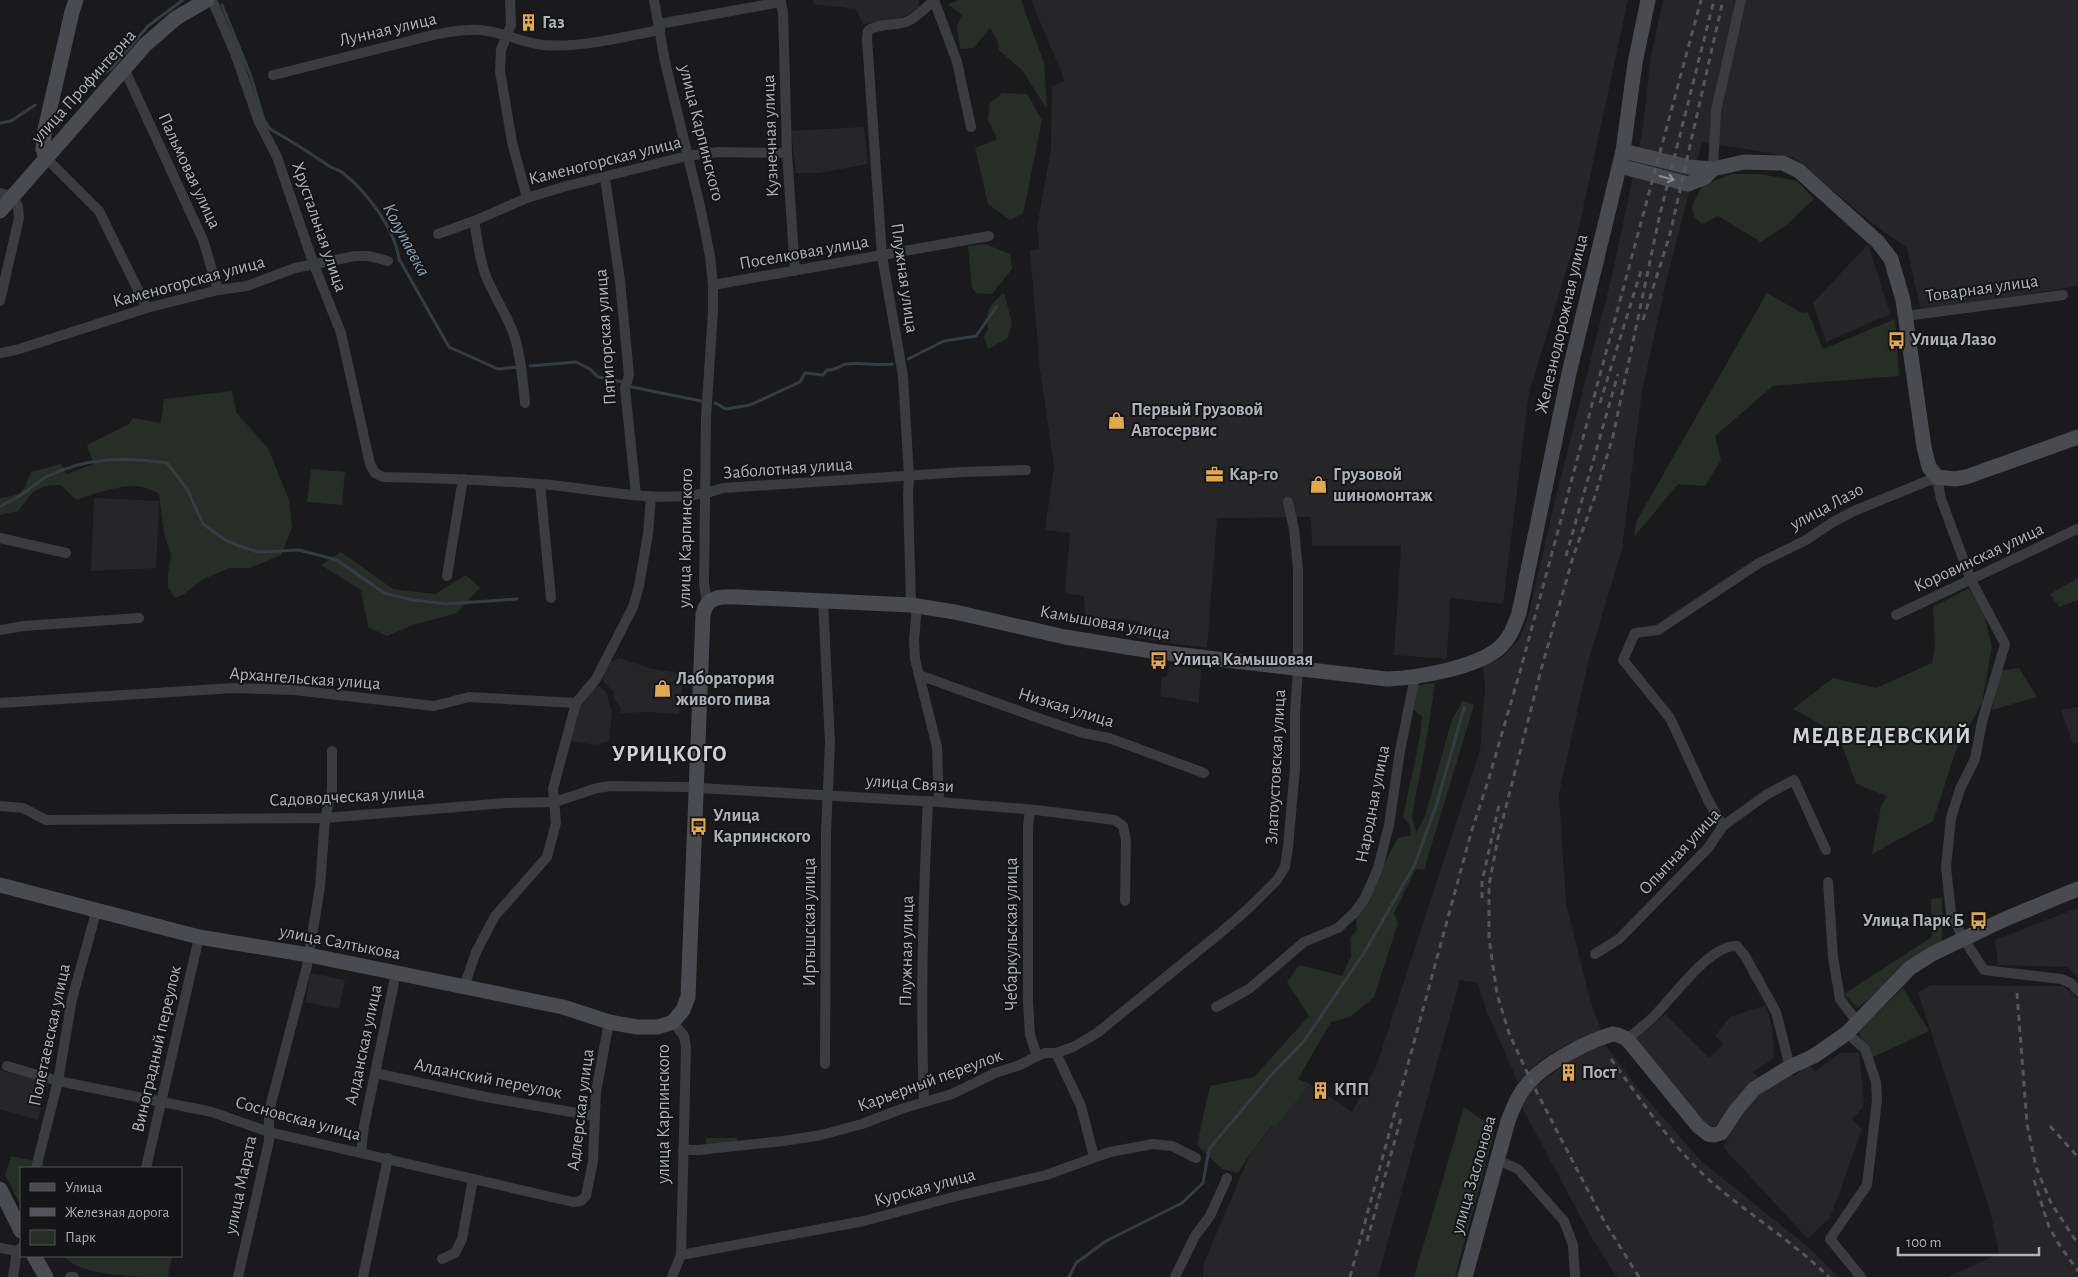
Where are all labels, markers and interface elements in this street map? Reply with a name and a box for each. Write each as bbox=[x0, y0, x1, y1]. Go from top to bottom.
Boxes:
street label: Лунная улица bbox=[338, 10, 438, 50]
building icon: Газ bbox=[518, 13, 538, 33]
place label: Газ bbox=[542, 14, 565, 32]
street label: улица Профинтерна bbox=[28, 27, 140, 148]
street label: улица Карпинского bbox=[675, 62, 727, 203]
street label: Кузнечная улица bbox=[760, 74, 782, 198]
street label: Пальмовая улица bbox=[154, 110, 224, 232]
street label: Каменогорская улица bbox=[527, 133, 683, 189]
street label: Хрустальная улица bbox=[288, 160, 350, 294]
one-way arrow bbox=[1658, 174, 1674, 184]
water label: Колупаевка bbox=[379, 201, 433, 279]
street label: Плужная улица bbox=[887, 222, 921, 334]
street label: Поселковая улица bbox=[738, 233, 870, 273]
street label: Железнодорожная улица bbox=[1533, 233, 1591, 415]
street label: Каменогорская улица bbox=[111, 253, 267, 311]
street label: Пятигорская улица bbox=[592, 268, 620, 406]
street label: Товарная улица bbox=[1925, 272, 2039, 306]
bus stop icon: Улица Лазо bbox=[1887, 330, 1907, 350]
place label: Улица Лазо bbox=[1911, 331, 1996, 349]
place label: Первый Грузовой Автосервис bbox=[1131, 401, 1263, 440]
shop icon: Первый Грузовой Автосервис bbox=[1107, 410, 1127, 430]
street label: Заболотная улица bbox=[722, 454, 854, 483]
office icon: Кар-го bbox=[1205, 465, 1225, 485]
place label: Кар-го bbox=[1229, 466, 1278, 484]
place label: Грузовой шиномонтаж bbox=[1333, 466, 1433, 505]
street label: улица Карпинского bbox=[676, 468, 696, 609]
shop icon: Грузовой шиномонтаж bbox=[1309, 475, 1329, 495]
street label: улица Лазо bbox=[1786, 480, 1867, 534]
street label: Коровинская улица bbox=[1911, 520, 2047, 596]
street label: Камышовая улица bbox=[1038, 603, 1172, 643]
bus stop icon: Улица Камышовая bbox=[1149, 650, 1169, 670]
place label: Улица Камышовая bbox=[1173, 651, 1313, 669]
street label: Архангельская улица bbox=[229, 665, 381, 693]
place label: Лаборатория живого пива bbox=[676, 670, 775, 709]
shop icon: Лаборатория живого пива bbox=[652, 679, 672, 699]
street label: Низкая улица bbox=[1016, 685, 1116, 731]
street label: Златоустовская улица bbox=[1263, 689, 1289, 845]
district label: МЕДВЕДЕВСКИЙ bbox=[1792, 723, 1972, 747]
district label: УРИЦКОГО bbox=[612, 743, 728, 765]
street label: Народная улица bbox=[1353, 744, 1393, 864]
street label: улица Связи bbox=[864, 772, 955, 796]
street label: Садоводческая улица bbox=[269, 784, 425, 810]
street label: Опытная улица bbox=[1636, 805, 1724, 899]
place label: Улица Карпинского bbox=[713, 807, 811, 846]
bus stop icon: Улица Карпинского bbox=[689, 816, 709, 836]
street label: Иртышская улица bbox=[801, 857, 819, 987]
street label: Чебаркульская улица bbox=[1002, 857, 1021, 1011]
street label: Плужная улица bbox=[897, 895, 917, 1007]
bus stop icon: Улица Парк Б bbox=[1968, 911, 1988, 931]
place label: Улица Парк Б bbox=[1862, 912, 1964, 930]
street label: улица Салтыкова bbox=[277, 922, 402, 964]
street label: Полетаевская улица bbox=[26, 962, 74, 1108]
street label: Виноградный переулок bbox=[129, 963, 185, 1134]
street label: Алданская улица bbox=[342, 983, 386, 1107]
street label: улица Карпинского bbox=[655, 1044, 673, 1185]
street label: Карьерный переулок bbox=[855, 1046, 1006, 1116]
street label: Адлерская улица bbox=[565, 1048, 597, 1172]
street label: Алданский переулок bbox=[412, 1056, 564, 1102]
building icon: Пост bbox=[1558, 1063, 1578, 1083]
place label: Пост bbox=[1582, 1064, 1618, 1082]
building icon: КПП bbox=[1310, 1080, 1330, 1100]
place label: КПП bbox=[1334, 1081, 1369, 1099]
street label: Сосновская улица bbox=[233, 1094, 363, 1144]
street label: улица Заслонова bbox=[1448, 1114, 1499, 1237]
street label: улица Марата bbox=[222, 1134, 260, 1237]
street label: Курская улица bbox=[872, 1166, 978, 1210]
legend bbox=[20, 1167, 182, 1257]
text: Улица bbox=[65, 1180, 102, 1195]
text: Железная дорога bbox=[65, 1205, 170, 1220]
scale bar bbox=[1898, 1224, 2039, 1256]
text: Парк bbox=[65, 1230, 96, 1245]
text: 100 m bbox=[1906, 1235, 1941, 1250]

